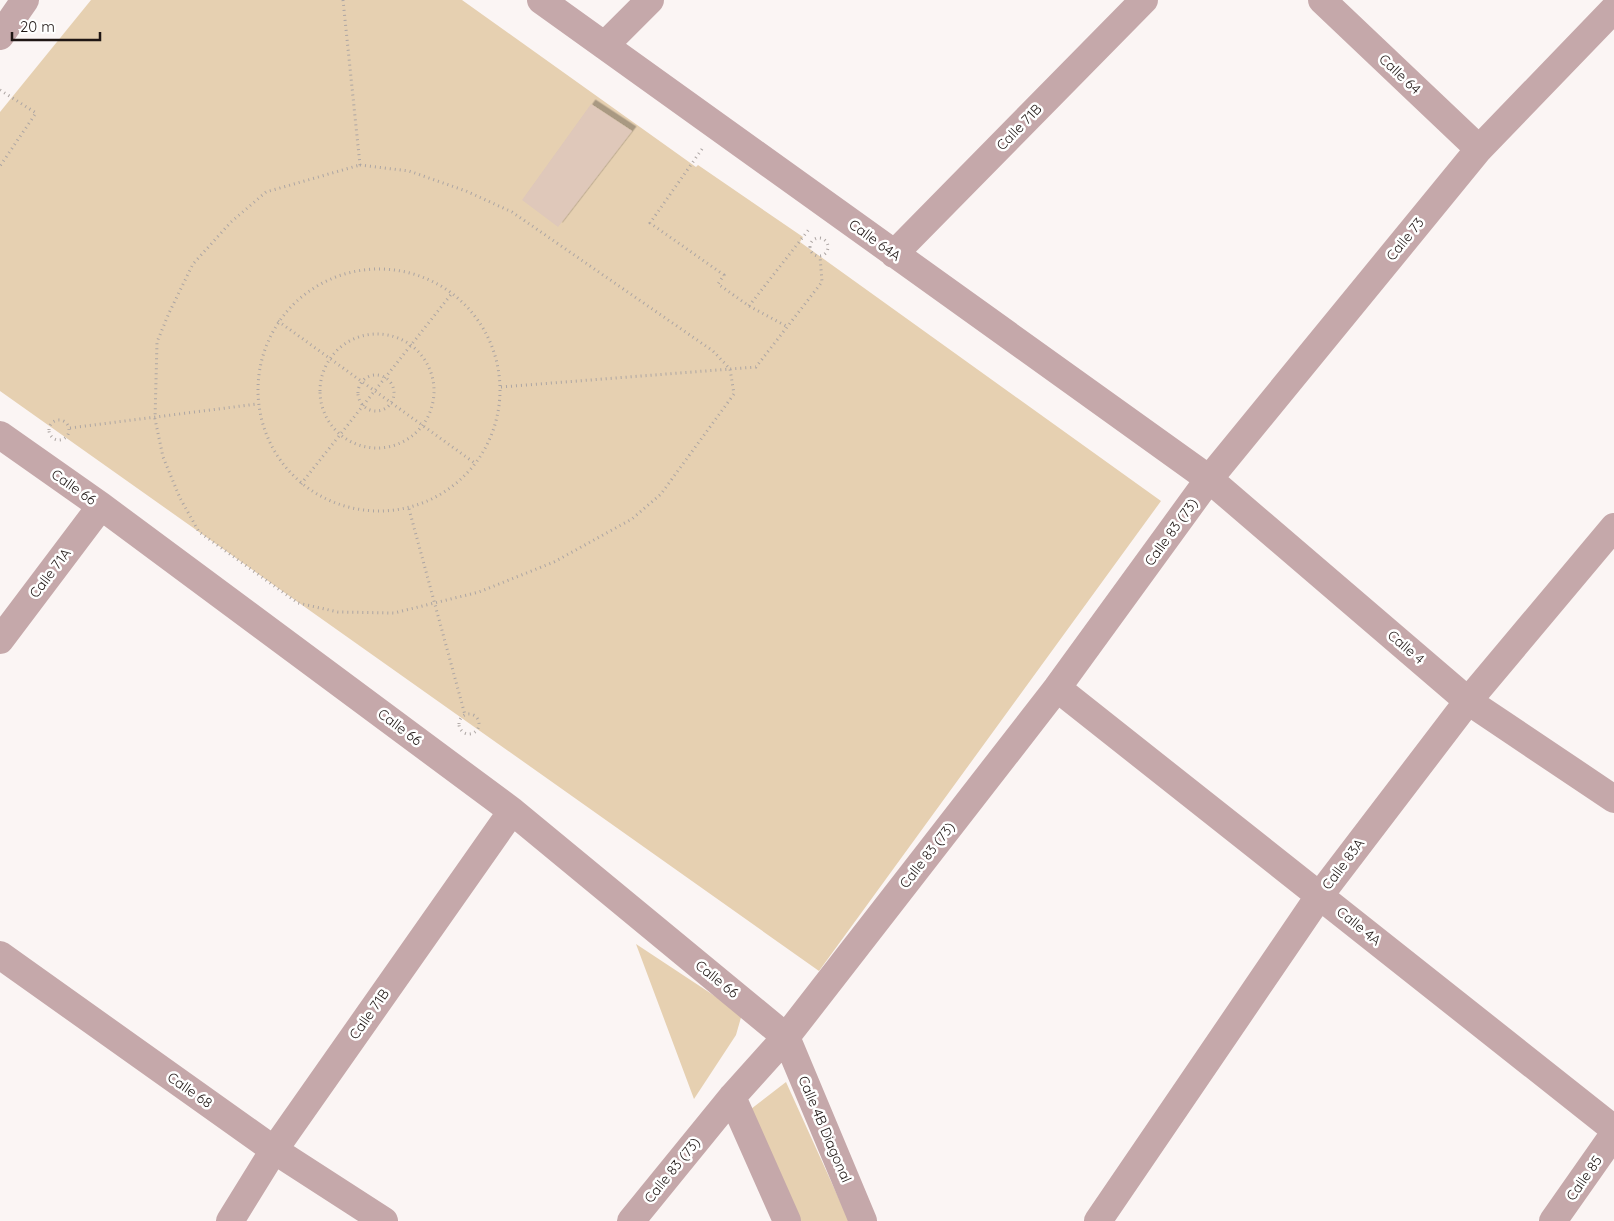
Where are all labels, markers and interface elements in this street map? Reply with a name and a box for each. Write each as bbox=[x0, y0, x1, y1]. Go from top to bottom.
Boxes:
scale bar bbox=[12, 10, 100, 42]
text: 20 m bbox=[20, 17, 55, 36]
street label: Calle 64 bbox=[1375, 50, 1425, 98]
street label: Calle 71B bbox=[992, 100, 1046, 154]
street label: Calle 73 bbox=[1382, 214, 1428, 264]
street label: Calle 64A bbox=[846, 215, 904, 265]
street label: Calle 66 bbox=[48, 465, 100, 509]
street label: Calle 83 (73) bbox=[1140, 495, 1202, 569]
street label: Calle 71A bbox=[25, 545, 75, 601]
street label: Calle 4 bbox=[1384, 626, 1428, 668]
street label: Calle 66 bbox=[374, 705, 426, 750]
street label: Calle 83 (73) bbox=[895, 818, 959, 892]
street label: Calle 83A bbox=[1318, 835, 1368, 893]
street label: Calle 4A bbox=[1333, 903, 1385, 949]
street label: Calle 66 bbox=[692, 956, 743, 1002]
street label: Calle 71B bbox=[345, 985, 393, 1043]
street label: Calle 68 bbox=[164, 1068, 216, 1112]
street label: Calle 4B Diagonal bbox=[794, 1073, 856, 1185]
street label: Calle 83 (73) bbox=[640, 1133, 704, 1207]
street label: Calle 85 bbox=[1562, 1152, 1606, 1204]

